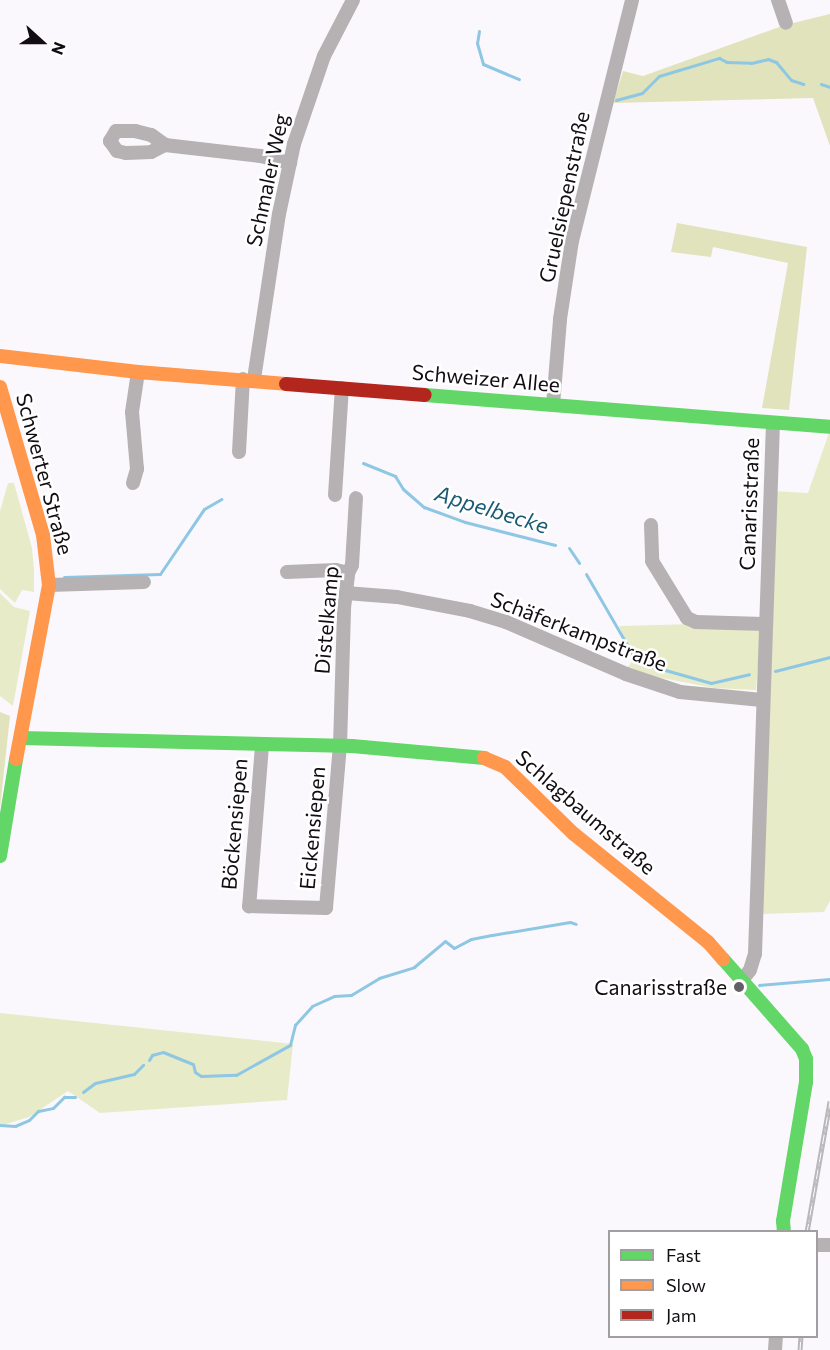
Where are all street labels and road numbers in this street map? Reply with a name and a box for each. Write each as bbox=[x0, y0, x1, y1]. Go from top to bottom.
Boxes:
street label: Gruelsiepenstraße bbox=[534, 109, 594, 285]
street label: Schmaler Weg bbox=[241, 111, 293, 249]
street label: Schweizer Allee bbox=[411, 359, 561, 397]
street label: Schwerter Straße bbox=[11, 391, 79, 557]
street label: Canarisstraße bbox=[734, 437, 764, 571]
street label: Distelkamp bbox=[309, 565, 343, 675]
street label: Schäferkampstraße bbox=[487, 586, 671, 676]
street label: Schlagbaumstraße bbox=[511, 744, 661, 880]
street label: Böckensiepen bbox=[216, 757, 252, 891]
street label: Eickensiepen bbox=[294, 765, 330, 891]

